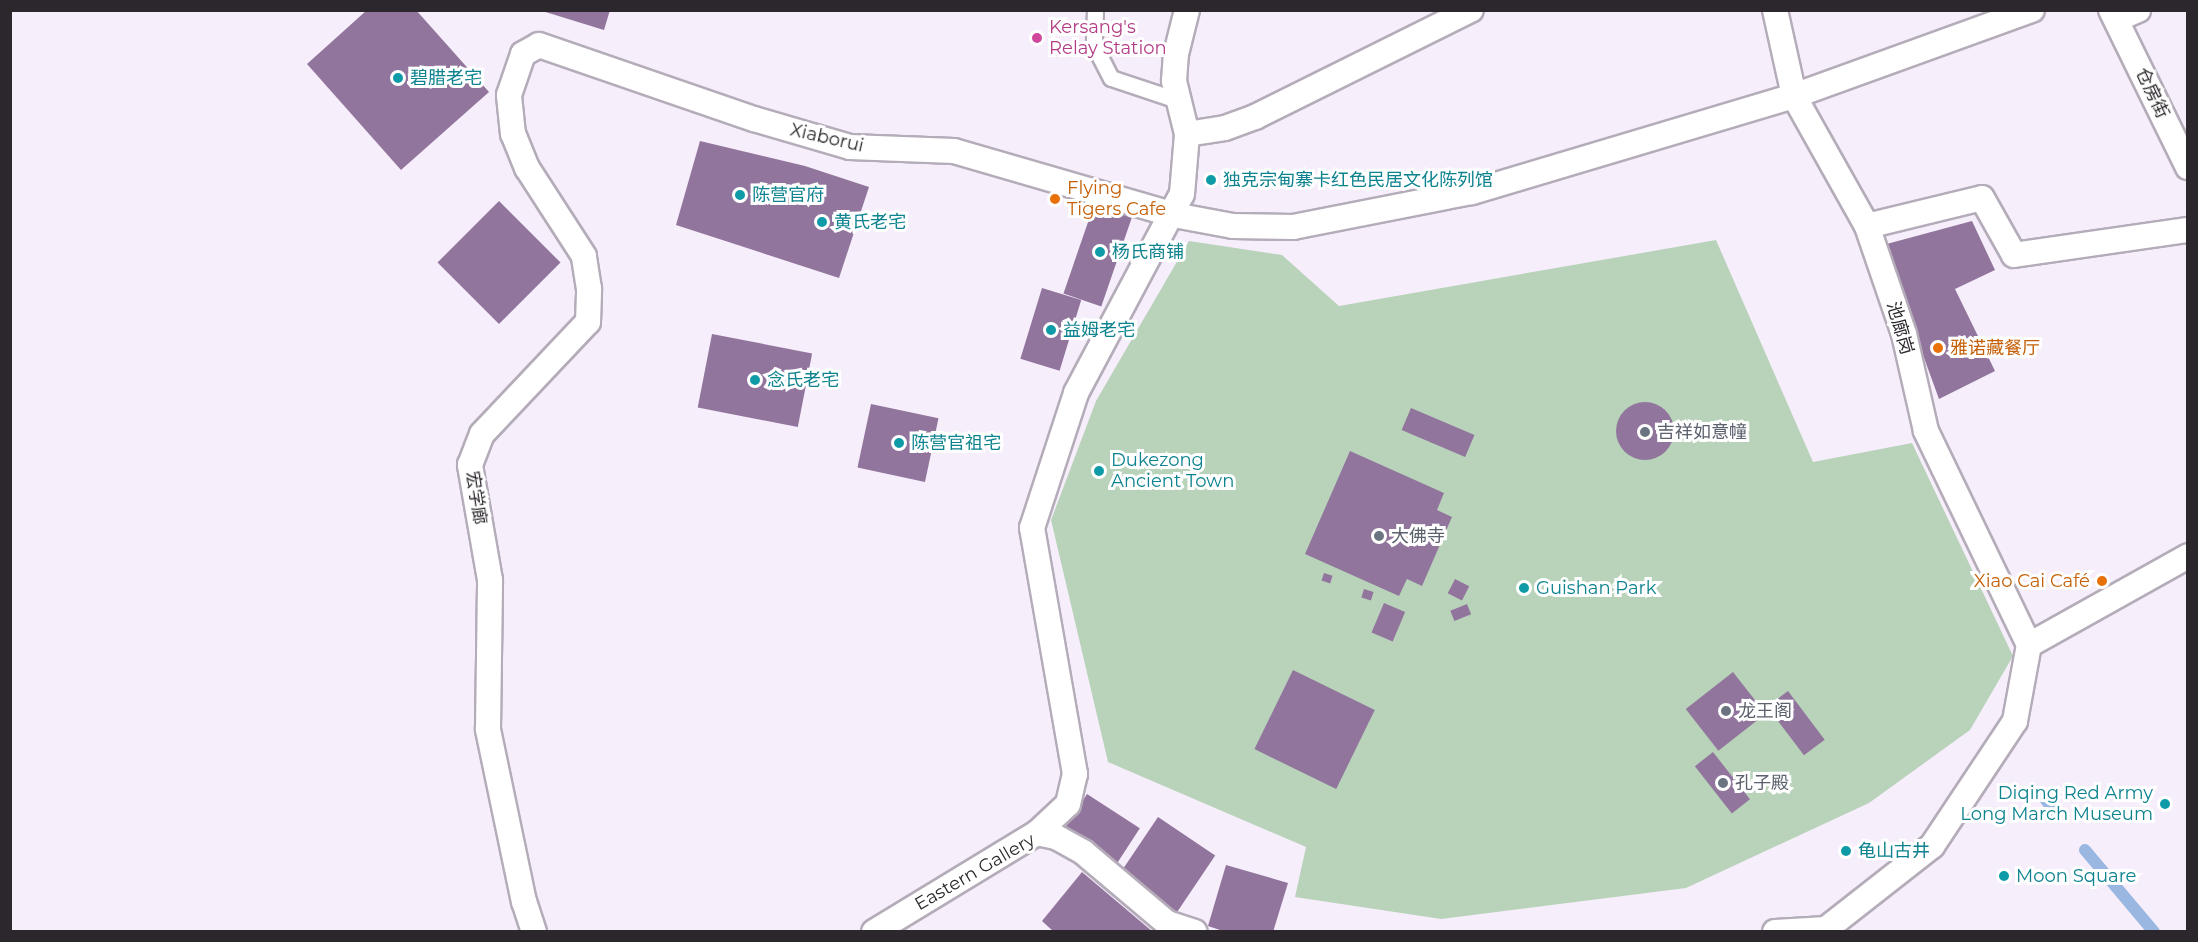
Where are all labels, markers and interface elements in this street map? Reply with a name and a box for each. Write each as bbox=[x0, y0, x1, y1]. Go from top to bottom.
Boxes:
place label: Kersang's Relay Station bbox=[1049, 17, 1167, 60]
marker: Kersang's Relay Station bbox=[1030, 31, 1044, 45]
street label: 仓房街 bbox=[2131, 64, 2173, 122]
place label: 碧腊老宅 bbox=[410, 67, 482, 89]
marker: 碧腊老宅 bbox=[391, 71, 405, 85]
street label: Xiaborui bbox=[788, 119, 866, 157]
place label: 独克宗甸寨卡红色民居文化陈列馆 bbox=[1223, 169, 1493, 191]
marker: 独克宗甸寨卡红色民居文化陈列馆 bbox=[1204, 173, 1218, 187]
place label: Flying Tigers Cafe bbox=[1067, 178, 1166, 220]
place label: 陈营官府 bbox=[752, 184, 824, 206]
marker: 陈营官府 bbox=[733, 188, 747, 202]
marker: Flying Tigers Cafe bbox=[1048, 192, 1062, 206]
place label: 黄氏老宅 bbox=[834, 211, 906, 233]
marker: 黄氏老宅 bbox=[815, 215, 829, 229]
place label: 杨氏商铺 bbox=[1112, 241, 1184, 263]
marker: 杨氏商铺 bbox=[1093, 245, 1107, 259]
street label: 池廊岗 bbox=[1882, 299, 1918, 357]
place label: 益姆老宅 bbox=[1063, 319, 1135, 341]
marker: 益姆老宅 bbox=[1044, 323, 1058, 337]
place label: 雅诺藏餐厅 bbox=[1950, 337, 2040, 359]
marker: 雅诺藏餐厅 bbox=[1931, 341, 1945, 355]
place label: 念氏老宅 bbox=[767, 369, 839, 391]
marker: 念氏老宅 bbox=[748, 373, 762, 387]
place label: 吉祥如意幢 bbox=[1657, 421, 1747, 443]
marker: 吉祥如意幢 bbox=[1638, 425, 1652, 439]
place label: 陈营官祖宅 bbox=[911, 432, 1001, 454]
marker: 陈营官祖宅 bbox=[892, 436, 906, 450]
place label: Dukezong Ancient Town bbox=[1111, 450, 1234, 492]
marker: Dukezong Ancient Town bbox=[1092, 464, 1106, 478]
street label: 宏学廊 bbox=[461, 470, 491, 526]
place label: 大佛寺 bbox=[1391, 525, 1445, 547]
marker: 大佛寺 bbox=[1372, 529, 1386, 543]
place label: Xiao Cai Café bbox=[1974, 570, 2090, 592]
marker: Xiao Cai Café bbox=[2095, 574, 2109, 588]
place label: Guishan Park bbox=[1536, 577, 1656, 599]
marker: Guishan Park bbox=[1517, 581, 1531, 595]
place label: 龙王阁 bbox=[1738, 700, 1792, 722]
marker: 龙王阁 bbox=[1719, 704, 1733, 718]
place label: 孔子殿 bbox=[1735, 772, 1789, 794]
marker: 孔子殿 bbox=[1716, 776, 1730, 790]
place label: Diqing Red Army Long March Museum bbox=[1960, 783, 2153, 826]
marker: Diqing Red Army Long March Museum bbox=[2158, 797, 2172, 811]
street label: Eastern Gallery bbox=[911, 829, 1039, 915]
place label: 龟山古井 bbox=[1858, 840, 1930, 862]
marker: 龟山古井 bbox=[1839, 844, 1853, 858]
place label: Moon Square bbox=[2016, 865, 2136, 887]
marker: Moon Square bbox=[1997, 869, 2011, 883]

